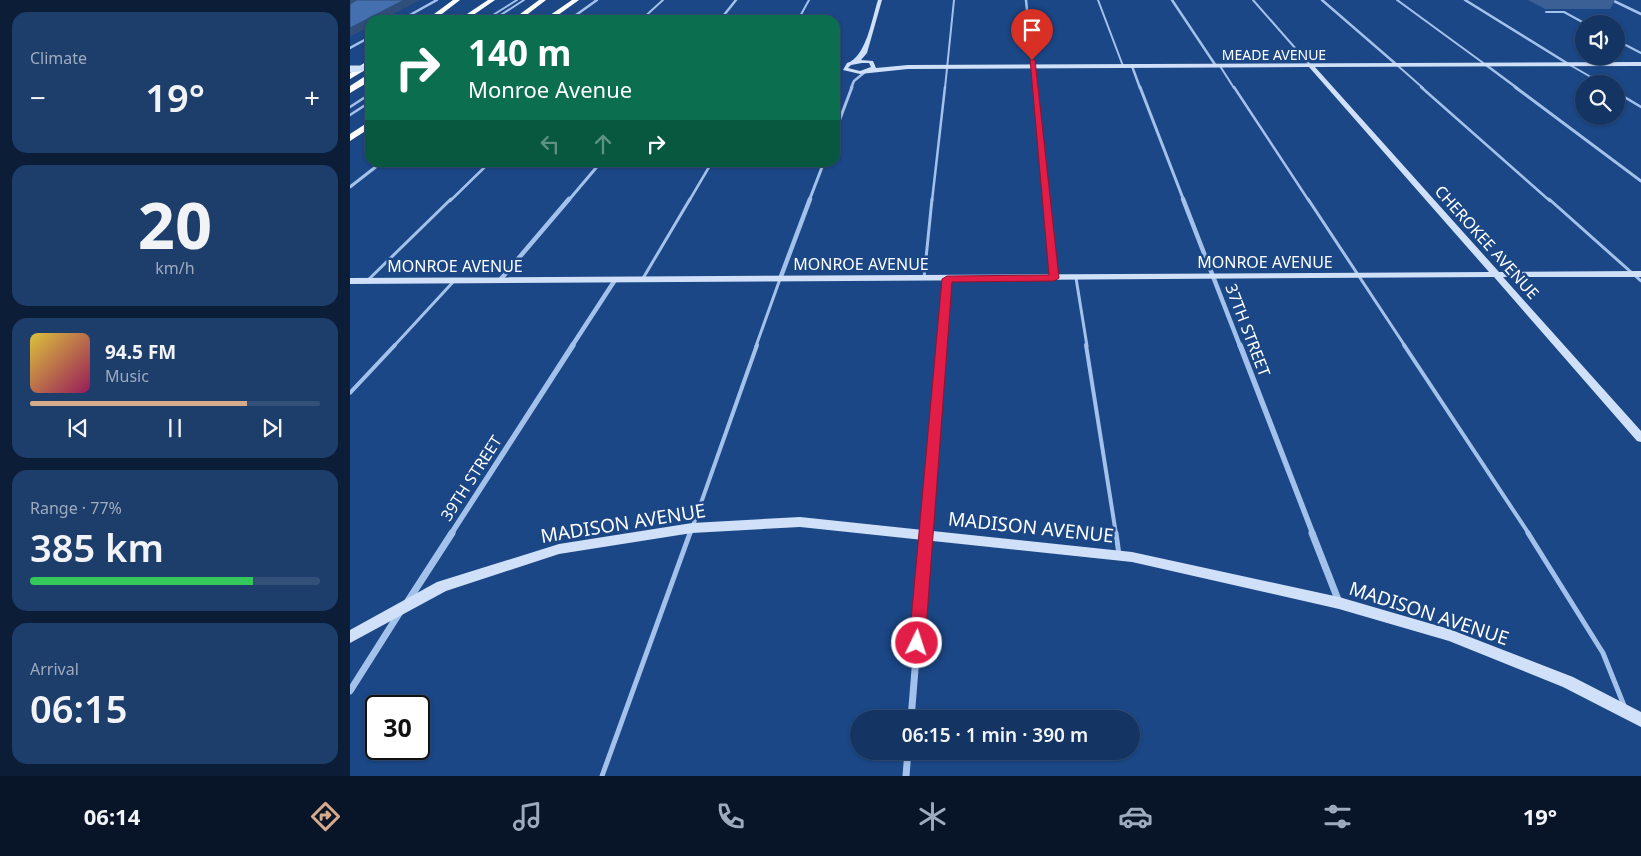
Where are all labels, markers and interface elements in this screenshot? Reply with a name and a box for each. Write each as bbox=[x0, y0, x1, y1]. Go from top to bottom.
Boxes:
pin bbox=[1011, 9, 1053, 60]
map controls bbox=[1575, 15, 1625, 125]
button: sound bbox=[1575, 15, 1625, 65]
icon: arrive bbox=[1018, 16, 1046, 44]
text: 140 m bbox=[468, 29, 571, 76]
icon: right bbox=[385, 35, 450, 100]
street label: MEADE AVENUE bbox=[1222, 45, 1326, 64]
text: Climate bbox=[30, 47, 87, 69]
text: 19° bbox=[145, 71, 205, 123]
text: Monroe Avenue bbox=[468, 74, 632, 104]
button: search bbox=[1575, 75, 1625, 125]
text: − bbox=[30, 78, 46, 116]
text: + bbox=[304, 78, 320, 116]
icon: left bbox=[536, 130, 564, 158]
icon: ahead bbox=[589, 130, 617, 158]
icon: right bbox=[642, 130, 670, 158]
text: 20 bbox=[138, 180, 212, 268]
street label: CHEROKEE AVENUE bbox=[1430, 180, 1544, 304]
street label: MONROE AVENUE bbox=[1197, 251, 1333, 273]
street label: MONROE AVENUE bbox=[793, 253, 929, 275]
street label: MONROE AVENUE bbox=[387, 255, 523, 277]
text: km/h bbox=[155, 257, 195, 279]
street label: 37TH STREET bbox=[1220, 281, 1276, 380]
text: 94.5 FM bbox=[105, 339, 176, 365]
text: Music bbox=[105, 365, 149, 387]
icon: previous bbox=[64, 414, 92, 442]
icon: pause bbox=[161, 414, 189, 442]
icon: next bbox=[258, 414, 286, 442]
street label: 39TH STREET bbox=[435, 431, 507, 525]
text: Range · 77% bbox=[30, 497, 122, 519]
street label: MADISON AVENUE bbox=[539, 497, 707, 549]
street label: MADISON AVENUE bbox=[947, 505, 1115, 549]
text: 385 km bbox=[30, 521, 164, 573]
street label: MADISON AVENUE bbox=[1346, 575, 1512, 651]
position arrow bbox=[890, 616, 942, 668]
text: Arrival bbox=[30, 658, 79, 680]
text: 06:15 bbox=[30, 682, 127, 734]
speed limit sign: 30 bbox=[365, 695, 430, 760]
text: 06:15 · 1 min · 390 m bbox=[902, 722, 1088, 748]
icon: directions bbox=[308, 799, 343, 834]
icon: music bbox=[510, 799, 545, 834]
icon: phone bbox=[713, 799, 748, 834]
icon: climate bbox=[915, 799, 950, 834]
icon: car bbox=[1118, 799, 1153, 834]
icon: filters bbox=[1320, 799, 1355, 834]
text: 06:14 bbox=[84, 801, 140, 831]
text: 19° bbox=[1523, 801, 1557, 831]

